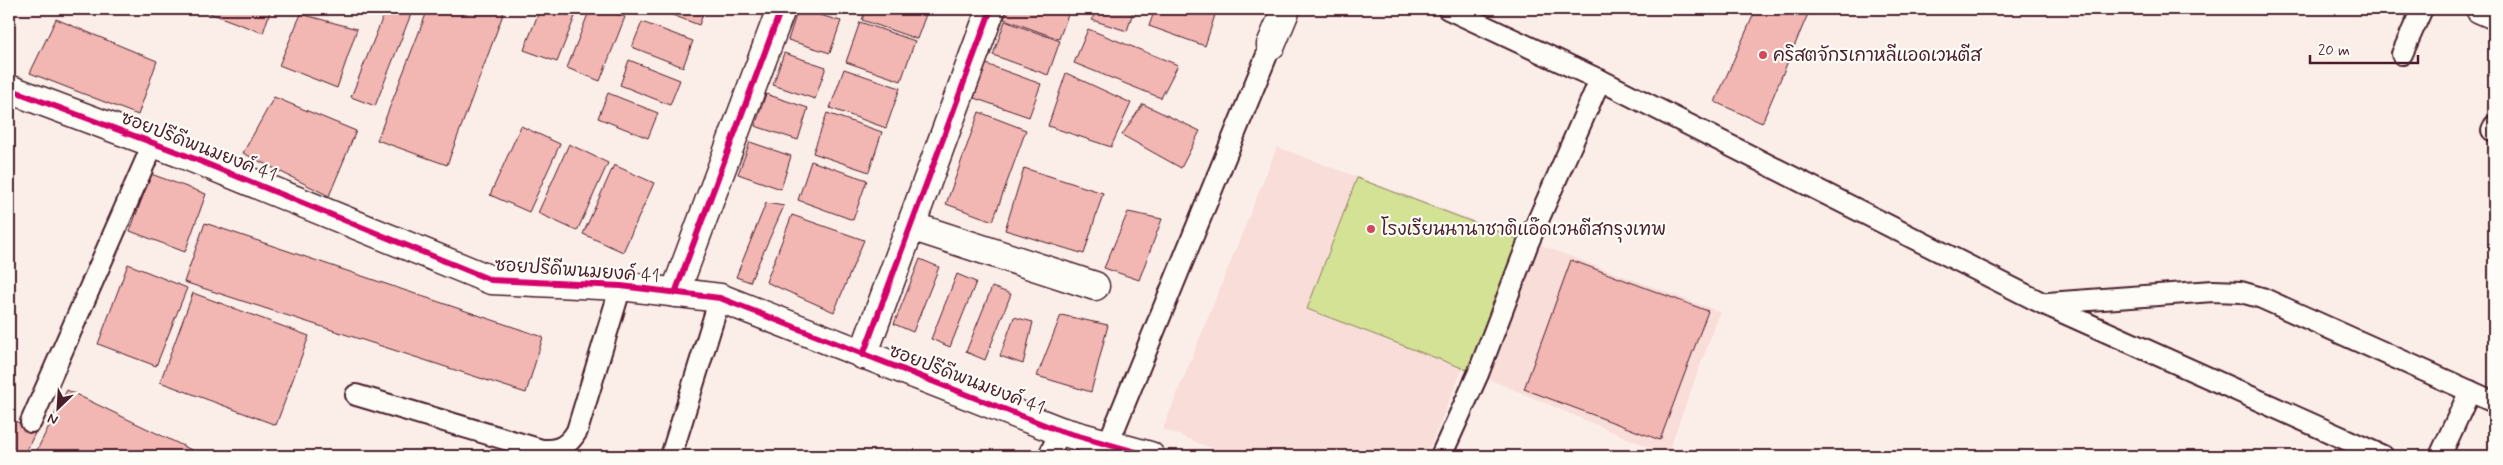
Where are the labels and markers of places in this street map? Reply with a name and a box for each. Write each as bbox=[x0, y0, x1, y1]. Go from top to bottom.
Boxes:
place label: คริสตจักรเกาหลีแอดเวนตีส bbox=[1773, 43, 1983, 68]
marker: คริสตจักรเกาหลีแอดเวนตีส bbox=[1757, 49, 1769, 61]
place label: โรงเรียนนานาชาติแอ๊ดเวนตีสกรุงเทพ bbox=[1381, 216, 1666, 243]
marker: โรงเรียนนานาชาติแอ๊ดเวนตีสกรุงเทพ bbox=[1365, 223, 1377, 235]

